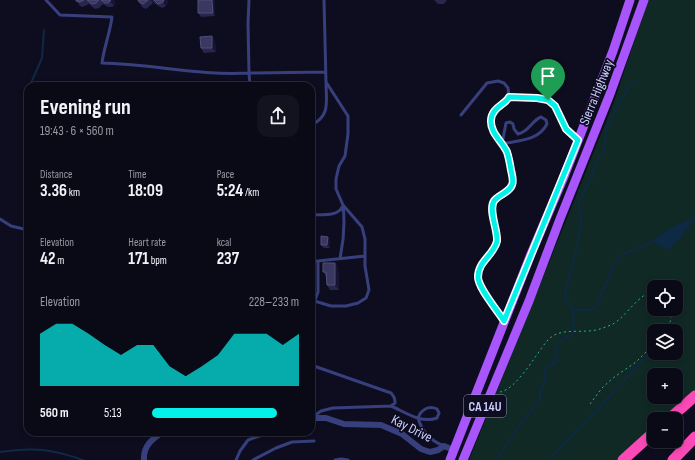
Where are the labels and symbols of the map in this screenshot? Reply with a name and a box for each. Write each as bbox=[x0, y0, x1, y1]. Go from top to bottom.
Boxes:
street label: Sierra Highway bbox=[576, 56, 618, 128]
pin bbox=[531, 59, 565, 100]
road number: CA 14U bbox=[464, 395, 506, 417]
street label: Kay Drive bbox=[388, 411, 435, 446]

